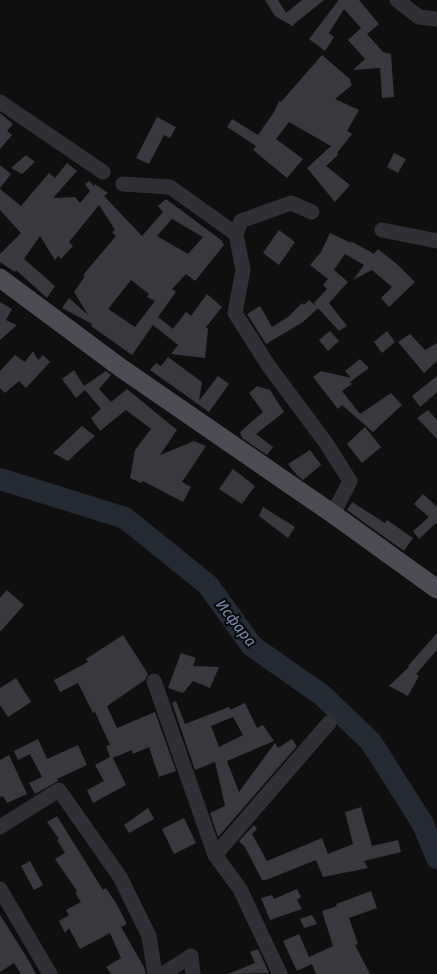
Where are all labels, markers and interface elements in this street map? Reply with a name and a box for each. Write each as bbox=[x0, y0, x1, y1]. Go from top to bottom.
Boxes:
water label: Исфара bbox=[212, 596, 260, 650]

